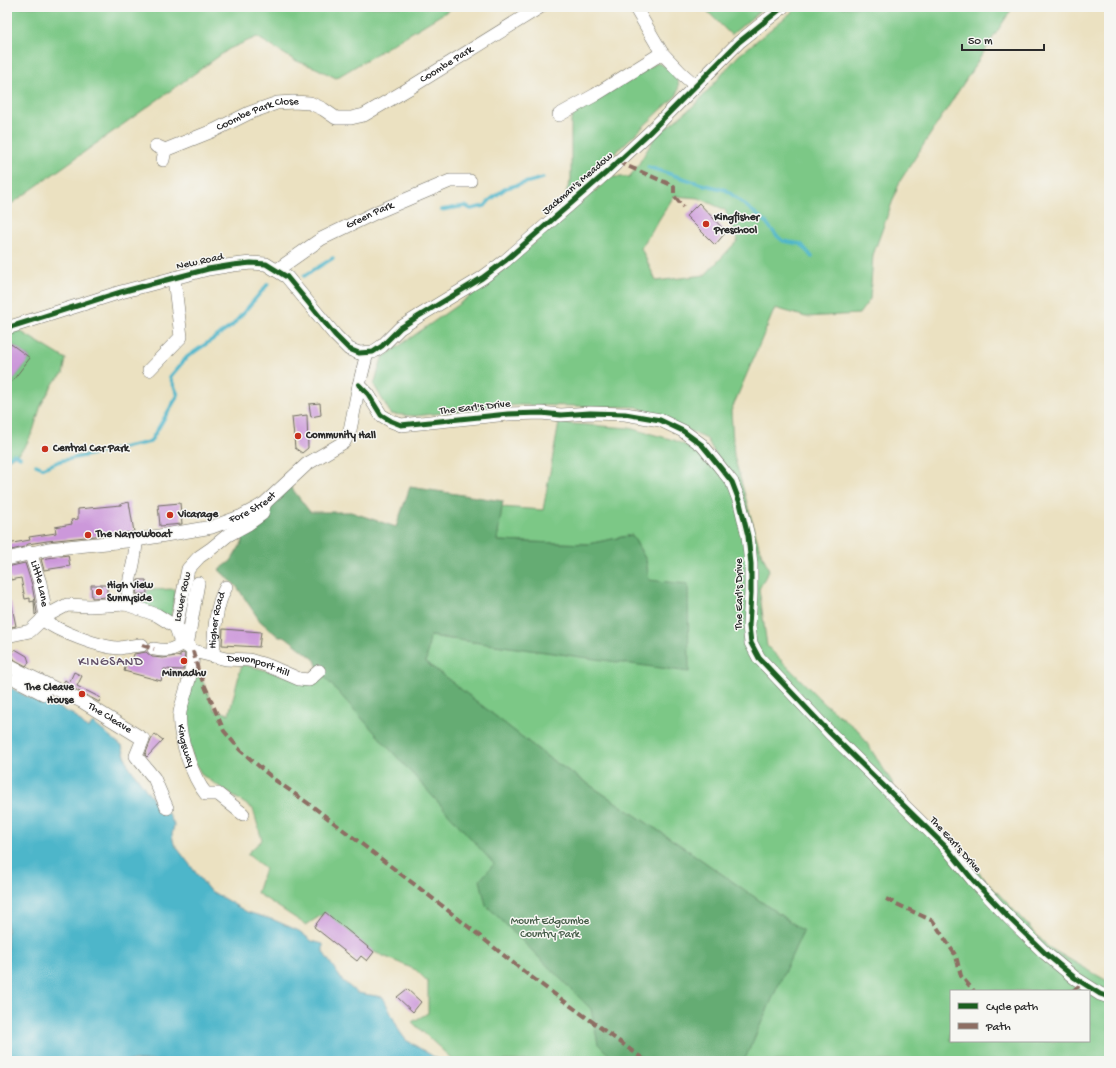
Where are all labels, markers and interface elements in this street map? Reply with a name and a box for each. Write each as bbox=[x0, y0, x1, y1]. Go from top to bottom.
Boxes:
scale bar bbox=[962, 26, 1044, 52]
text: 50 m bbox=[968, 35, 993, 49]
street label: Coombe Park bbox=[418, 43, 477, 86]
street label: Coombe Park Close bbox=[215, 96, 299, 134]
street label: Jackman's Meadow bbox=[540, 150, 616, 218]
street label: Green Park bbox=[344, 199, 397, 232]
place label: Kingfisher Preschool bbox=[713, 211, 760, 237]
marker: Kingfisher Preschool bbox=[701, 219, 711, 229]
street label: New Road bbox=[175, 251, 226, 273]
street label: The Earl's Drive bbox=[438, 398, 511, 418]
place label: Community Hall bbox=[305, 429, 376, 442]
marker: Community Hall bbox=[293, 431, 303, 441]
place label: Central Car Park bbox=[52, 442, 131, 455]
marker: Central Car Park bbox=[40, 444, 50, 454]
street label: Fore Street bbox=[227, 489, 280, 527]
place label: Vicarage bbox=[177, 509, 220, 522]
marker: Vicarage bbox=[165, 510, 175, 520]
place label: The Narrowboat bbox=[95, 528, 173, 541]
marker: The Narrowboat bbox=[83, 530, 93, 540]
street label: The Earl's Drive bbox=[734, 558, 746, 631]
street label: Little Lane bbox=[27, 559, 50, 608]
street label: Lower Row bbox=[172, 571, 194, 623]
place label: High View Sunnyside bbox=[107, 580, 154, 605]
marker: High View Sunnyside bbox=[94, 587, 104, 597]
street label: Higher Road bbox=[207, 589, 229, 649]
street label: Devonport Hill bbox=[226, 653, 292, 680]
district label: KINGSAND bbox=[78, 655, 144, 670]
marker: Minnadhu bbox=[179, 656, 189, 666]
place label: Minnadhu bbox=[162, 668, 207, 680]
place label: The Cleave House bbox=[24, 682, 75, 707]
marker: The Cleave House bbox=[77, 689, 87, 699]
street label: The Cleave bbox=[85, 700, 134, 737]
street label: Kingsway bbox=[174, 723, 197, 770]
street label: The Earl's Drive bbox=[926, 814, 983, 876]
park label: Mount Edgcumbe Country Park bbox=[511, 916, 590, 941]
legend bbox=[950, 990, 1090, 1042]
text: Cycle path bbox=[986, 1001, 1039, 1015]
text: Path bbox=[985, 1021, 1011, 1035]

